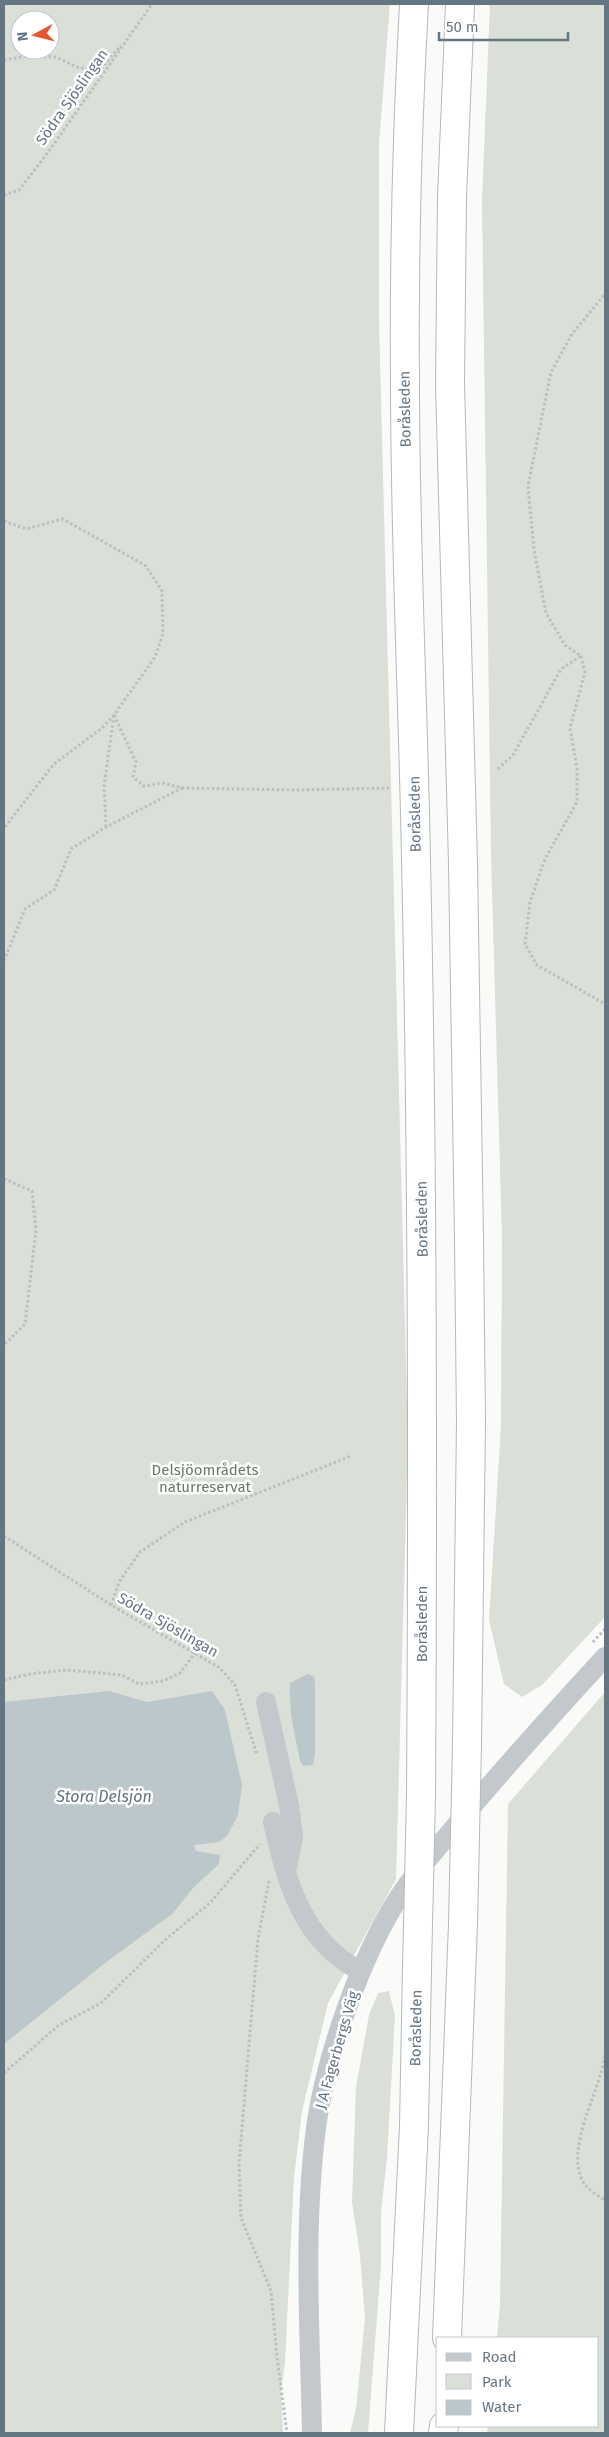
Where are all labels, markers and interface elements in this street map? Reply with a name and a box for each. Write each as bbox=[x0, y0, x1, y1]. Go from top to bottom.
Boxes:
north arrow bbox=[10, 10, 60, 60]
scale bar bbox=[439, 10, 568, 42]
text: 50 m bbox=[446, 18, 479, 36]
text: N bbox=[14, 31, 32, 42]
street label: Södra Sjöslingan bbox=[32, 45, 112, 149]
street label: Boråsleden bbox=[395, 371, 415, 447]
street label: Boråsleden bbox=[405, 776, 425, 852]
street label: Boråsleden bbox=[412, 1181, 432, 1257]
park label: Delsjöområdets naturreservat bbox=[152, 1461, 258, 1496]
street label: Boråsleden bbox=[413, 1586, 431, 1662]
street label: Södra Sjöslingan bbox=[114, 1589, 222, 1661]
water label: Stora Delsjön bbox=[55, 1787, 152, 1806]
street label: J A Fagerbergs Väg bbox=[312, 1989, 363, 2111]
street label: Boråsleden bbox=[406, 1990, 426, 2066]
legend bbox=[436, 2337, 599, 2427]
text: Road bbox=[482, 2348, 517, 2366]
text: Park bbox=[482, 2373, 512, 2391]
text: Water bbox=[482, 2398, 521, 2416]

